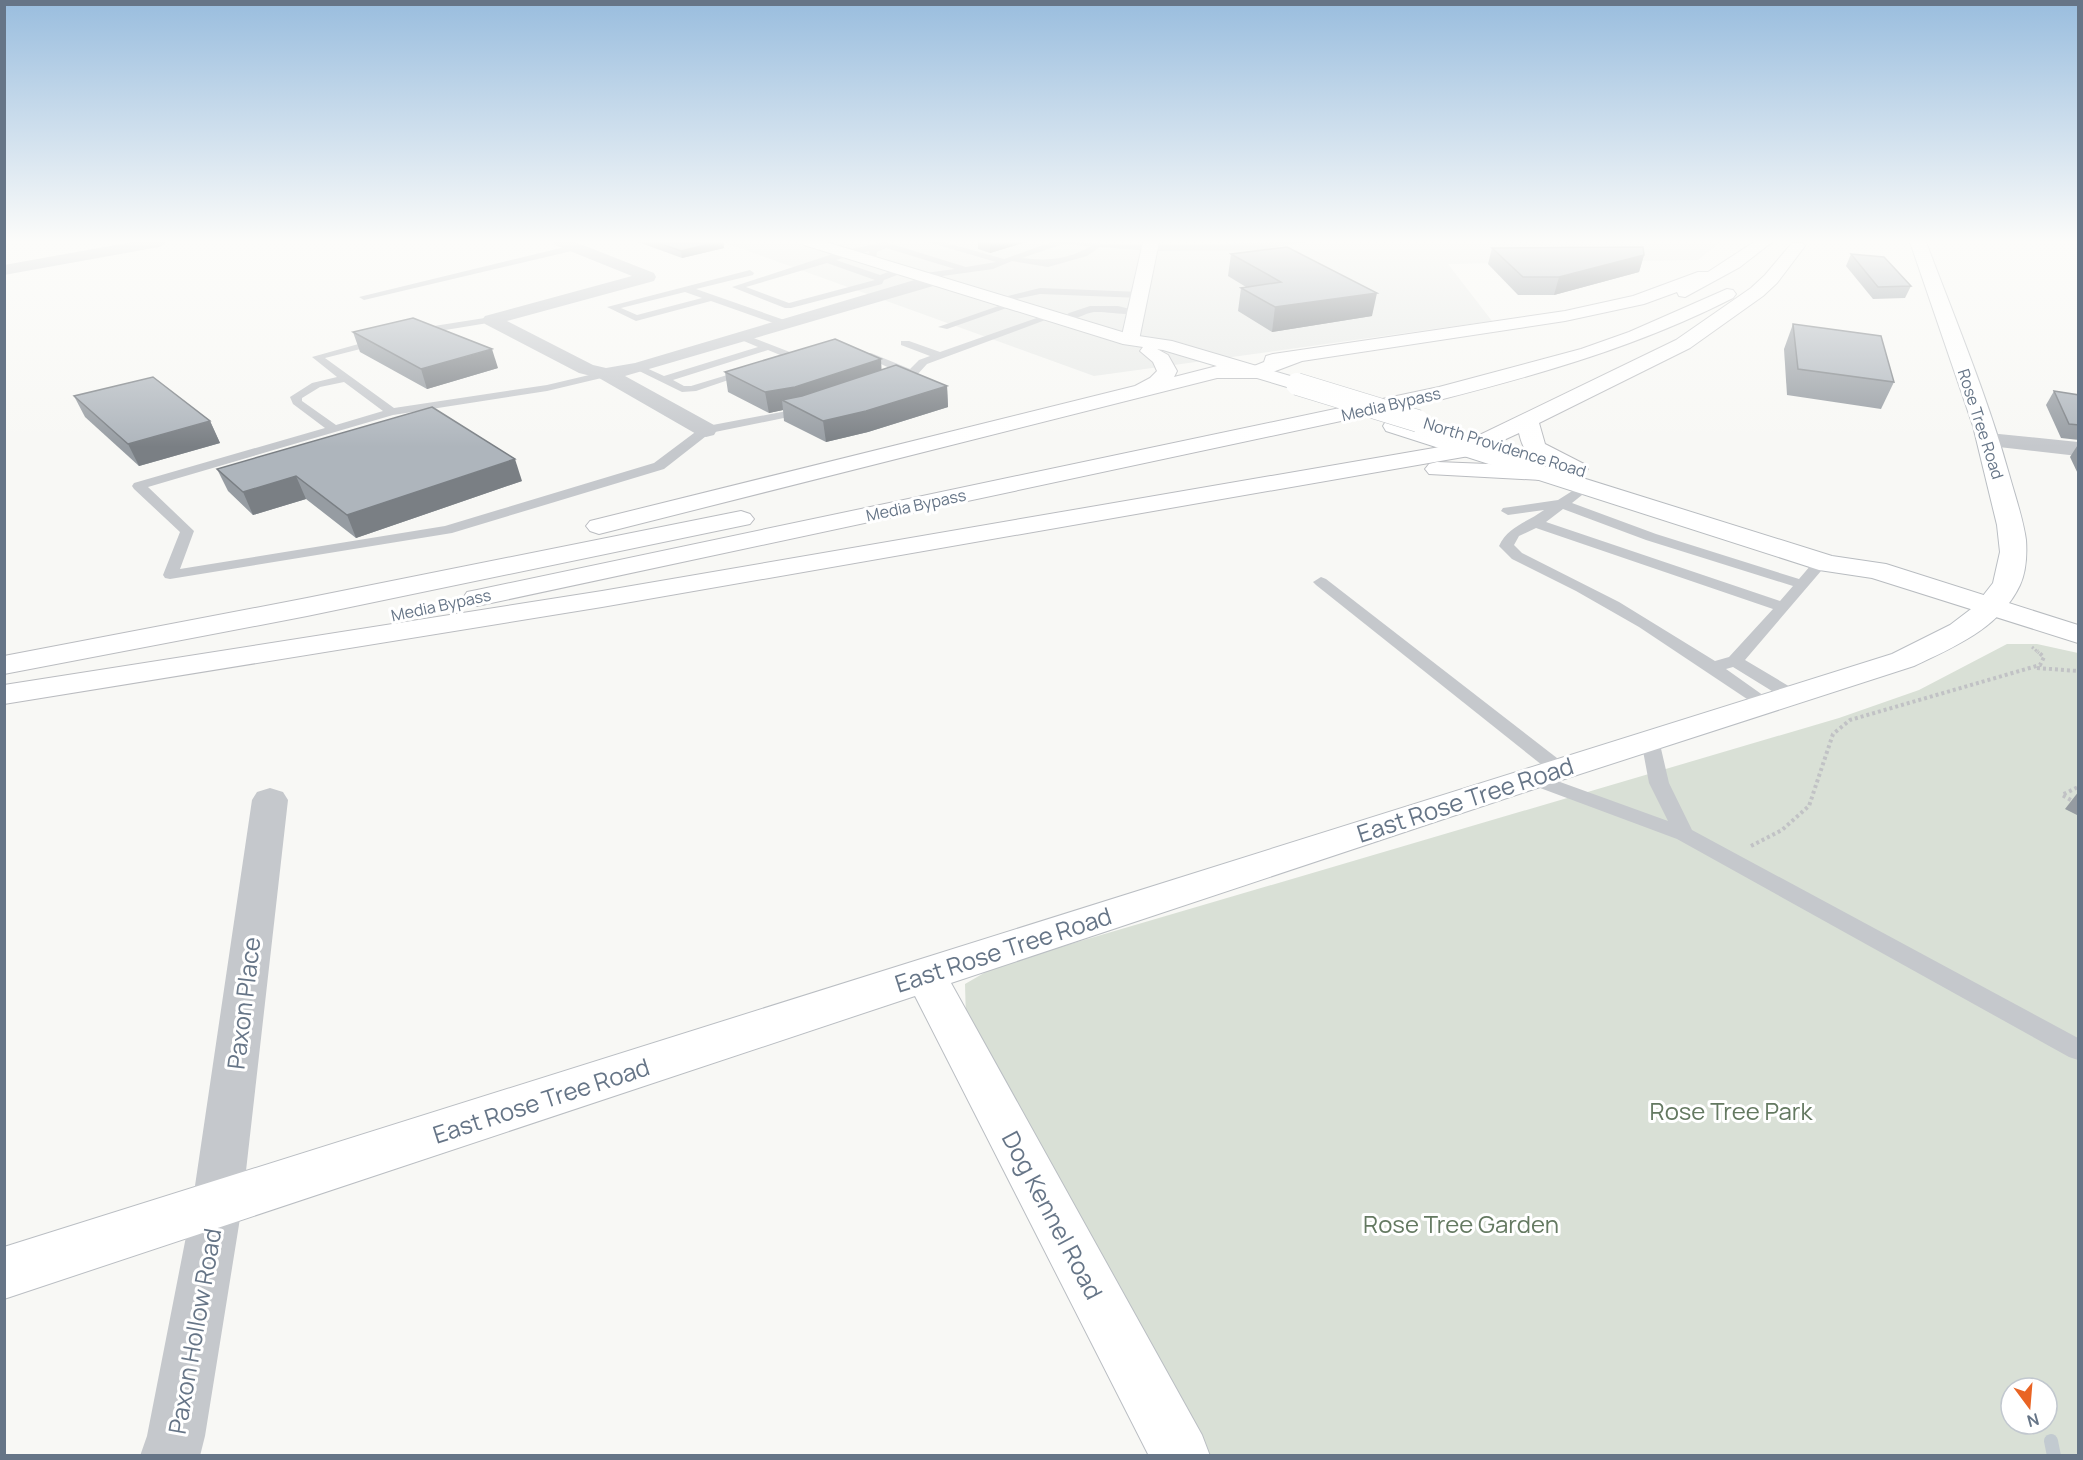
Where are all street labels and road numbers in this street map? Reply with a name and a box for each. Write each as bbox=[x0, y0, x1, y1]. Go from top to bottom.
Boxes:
street label: Rose Tree Road bbox=[1953, 366, 2009, 482]
street label: Media Bypass bbox=[1339, 382, 1443, 426]
street label: North Providence Road bbox=[1421, 412, 1589, 482]
street label: Media Bypass bbox=[864, 484, 968, 526]
street label: Media Bypass bbox=[389, 584, 493, 626]
street label: East Rose Tree Road bbox=[1352, 748, 1578, 850]
street label: East Rose Tree Road bbox=[890, 898, 1116, 1000]
street label: Paxon Place bbox=[219, 935, 267, 1071]
street label: East Rose Tree Road bbox=[428, 1049, 654, 1151]
street label: Dog Kennel Road bbox=[995, 1125, 1111, 1305]
street label: Paxon Hollow Road bbox=[160, 1226, 228, 1436]

